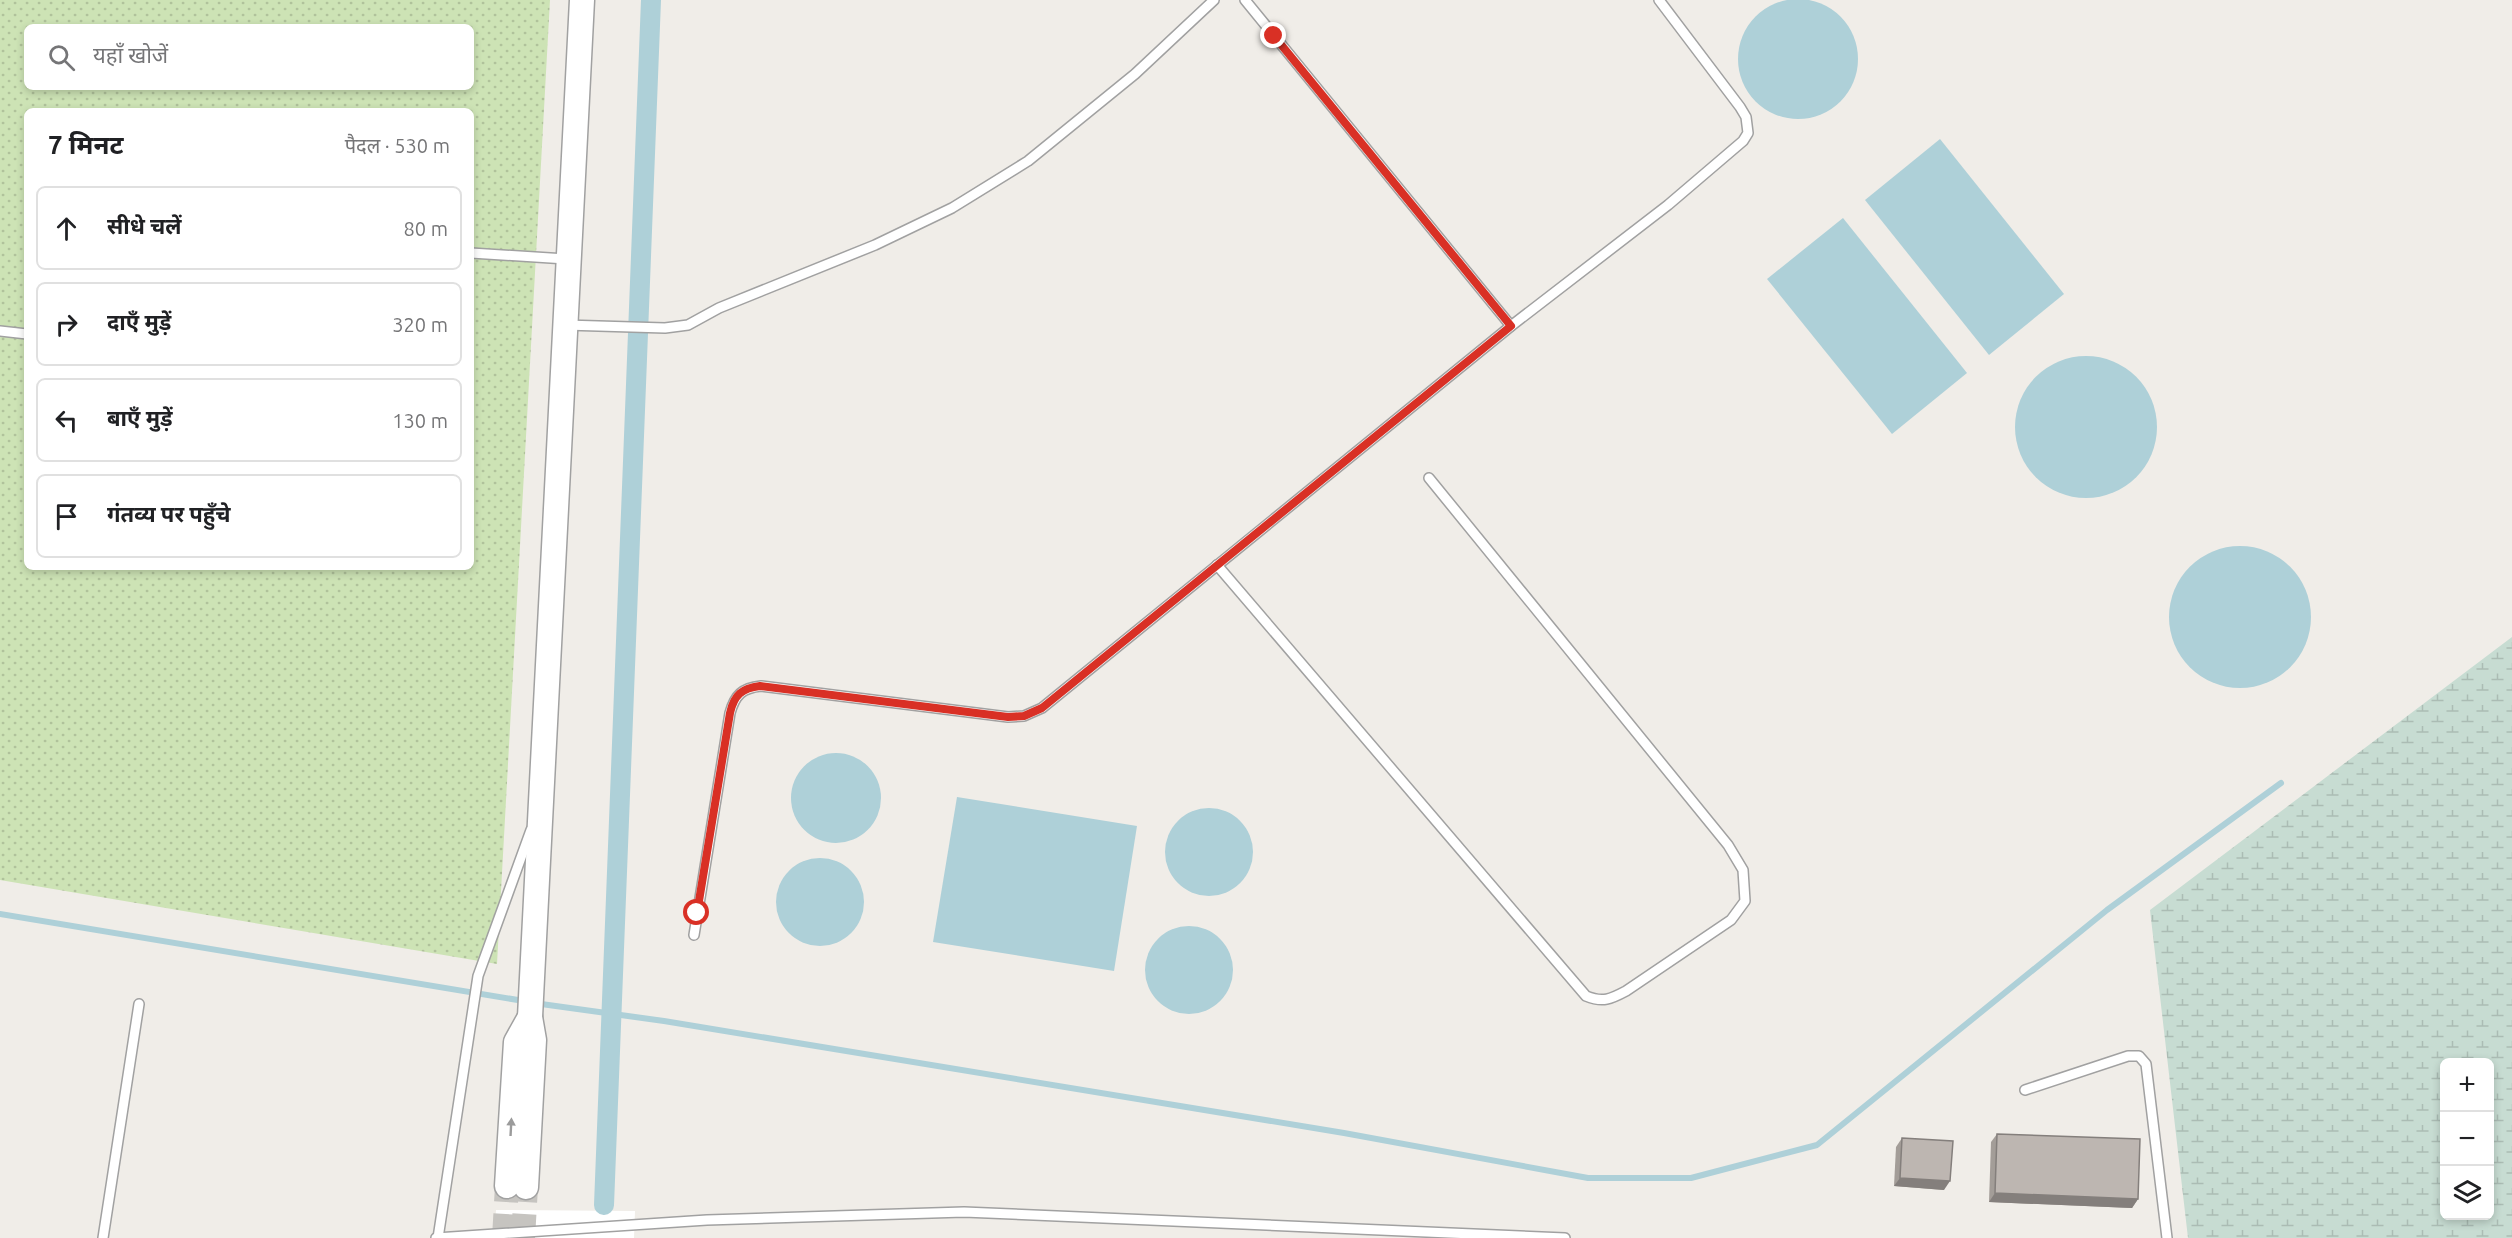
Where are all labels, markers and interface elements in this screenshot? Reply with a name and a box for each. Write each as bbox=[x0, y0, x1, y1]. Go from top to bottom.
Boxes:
route end bbox=[1260, 22, 1286, 48]
search box bbox=[24, 24, 474, 90]
icon: search bbox=[45, 41, 78, 74]
text: यहाँ खोजें bbox=[93, 42, 168, 67]
text: 7 मिनट bbox=[48, 130, 123, 159]
text: पैदल · 530 m bbox=[345, 134, 450, 157]
icon: ahead bbox=[50, 212, 83, 245]
text: सीधे चलें bbox=[107, 213, 182, 238]
text: 80 m bbox=[404, 217, 448, 240]
icon: right bbox=[50, 308, 83, 341]
text: दाएँ मुड़ें bbox=[107, 309, 171, 334]
text: 320 m bbox=[392, 313, 448, 336]
icon: left bbox=[50, 404, 83, 437]
text: बाएँ मुड़ें bbox=[107, 405, 173, 430]
text: 130 m bbox=[392, 409, 448, 432]
icon: arrive bbox=[50, 500, 83, 533]
text: गंतव्य पर पहुँचे bbox=[107, 501, 231, 526]
route start bbox=[683, 899, 709, 925]
map controls bbox=[2440, 1058, 2494, 1220]
button: + bbox=[2440, 1058, 2494, 1112]
button: − bbox=[2440, 1112, 2494, 1166]
one-way arrow bbox=[506, 1118, 515, 1137]
button: layers bbox=[2440, 1166, 2494, 1220]

